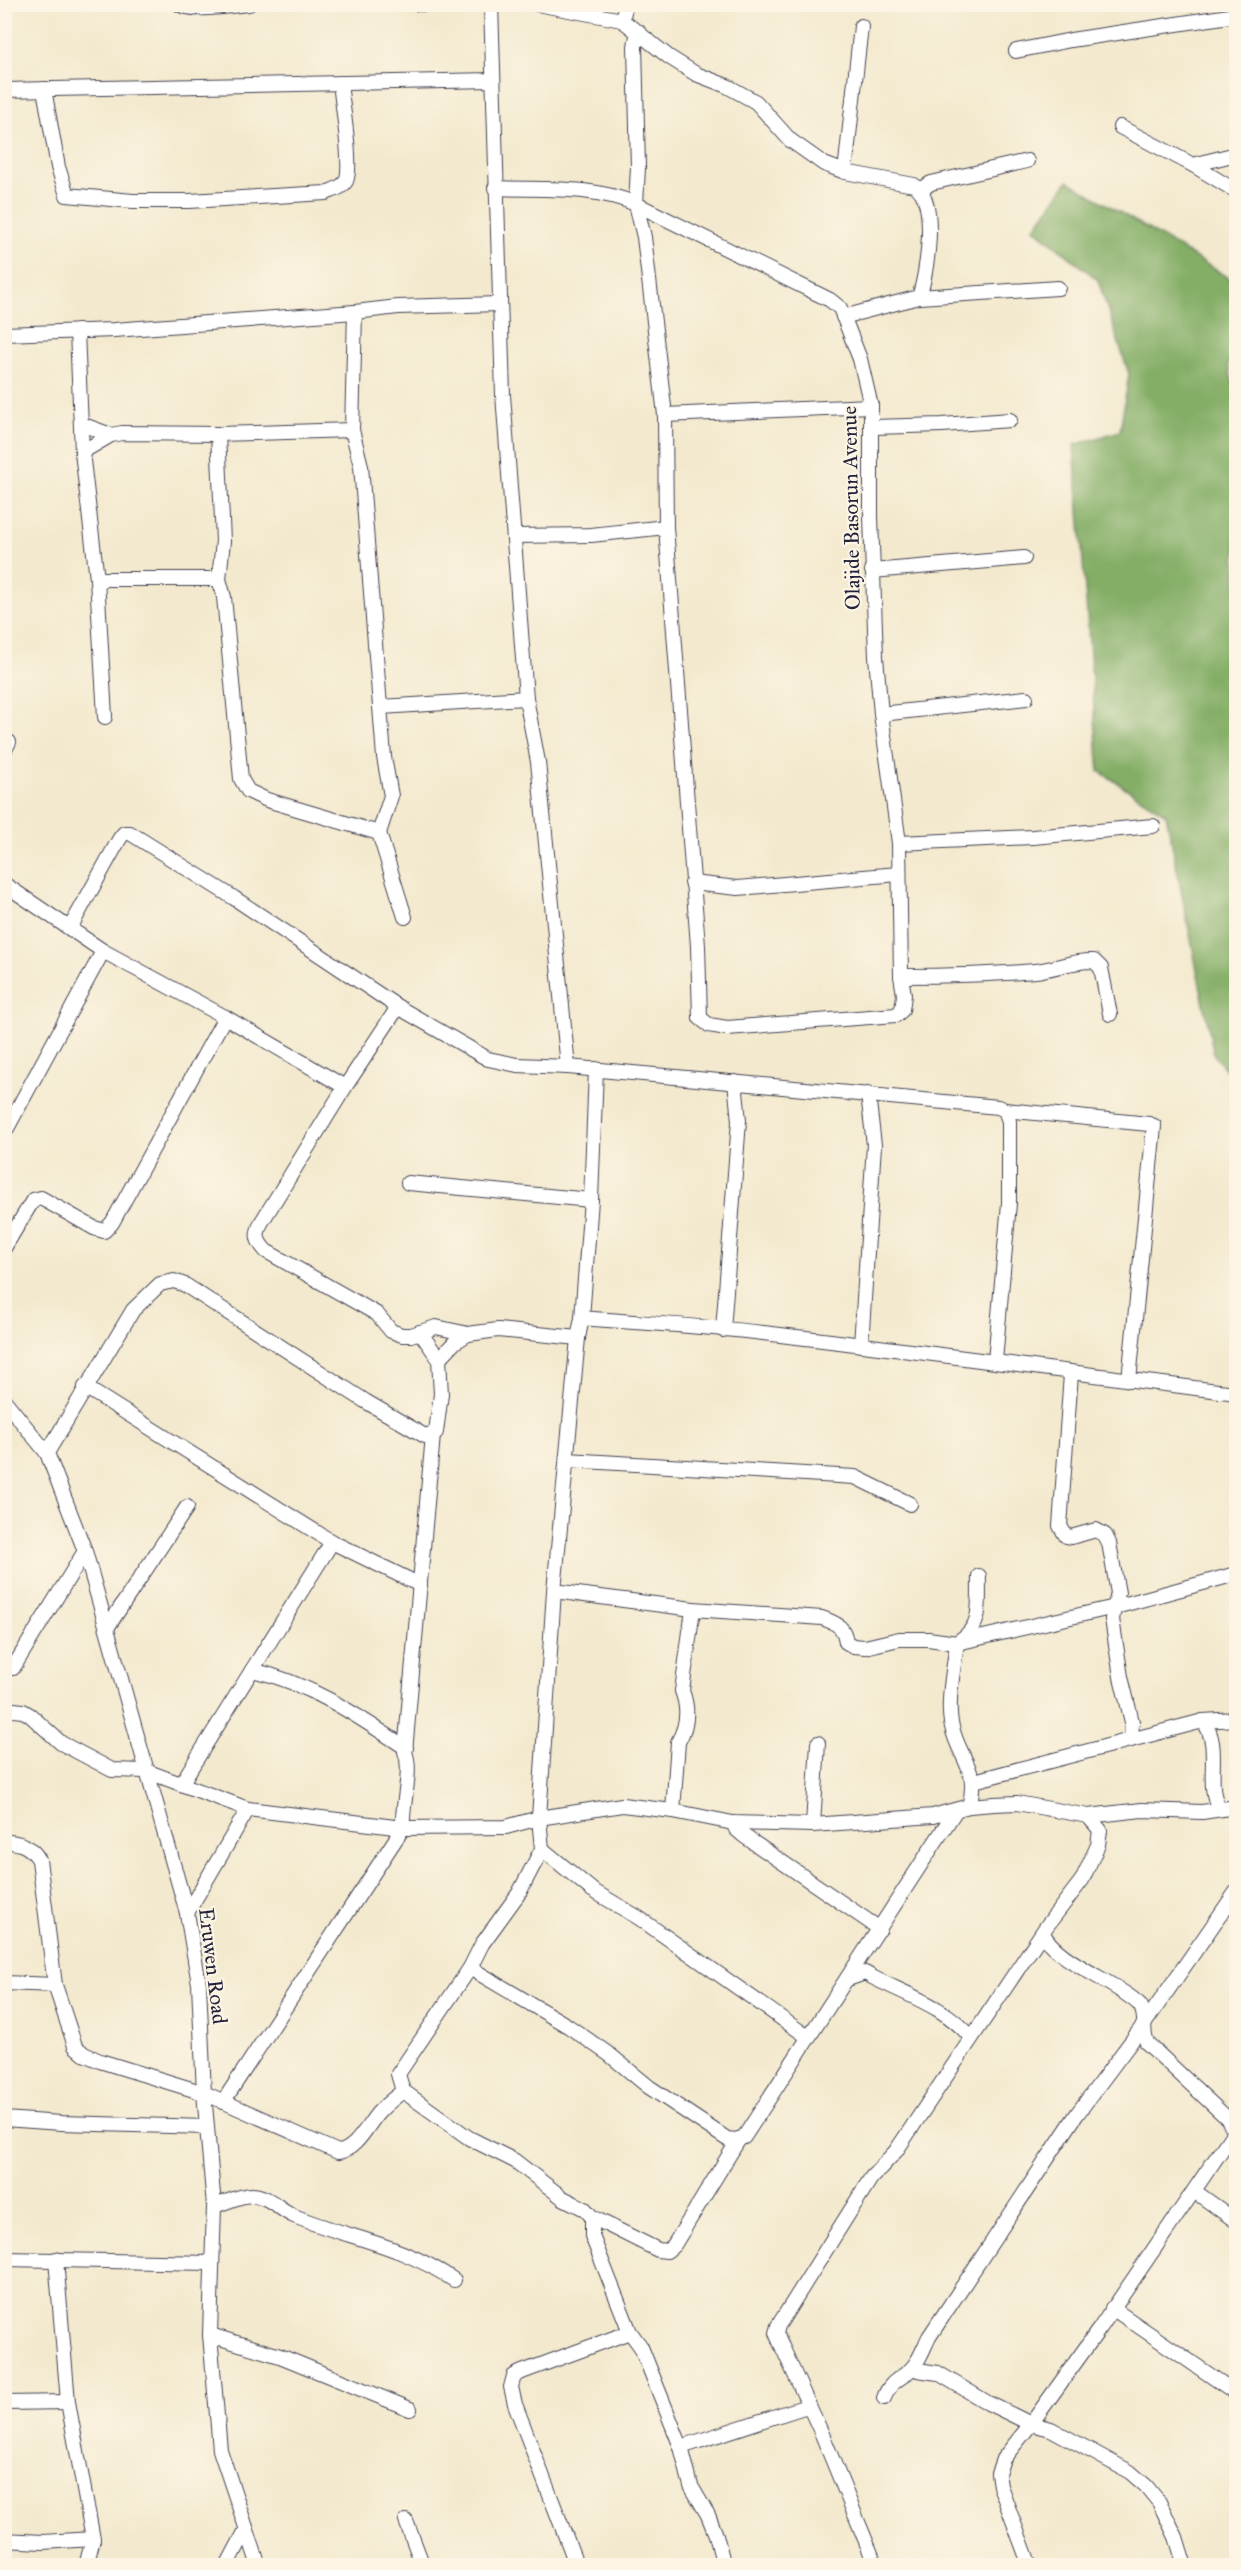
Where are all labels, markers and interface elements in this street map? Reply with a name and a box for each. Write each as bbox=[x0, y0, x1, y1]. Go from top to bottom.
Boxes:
street label: Olajide Basorun Avenue bbox=[836, 405, 866, 610]
street label: Eruwen Road bbox=[193, 1906, 233, 2026]

